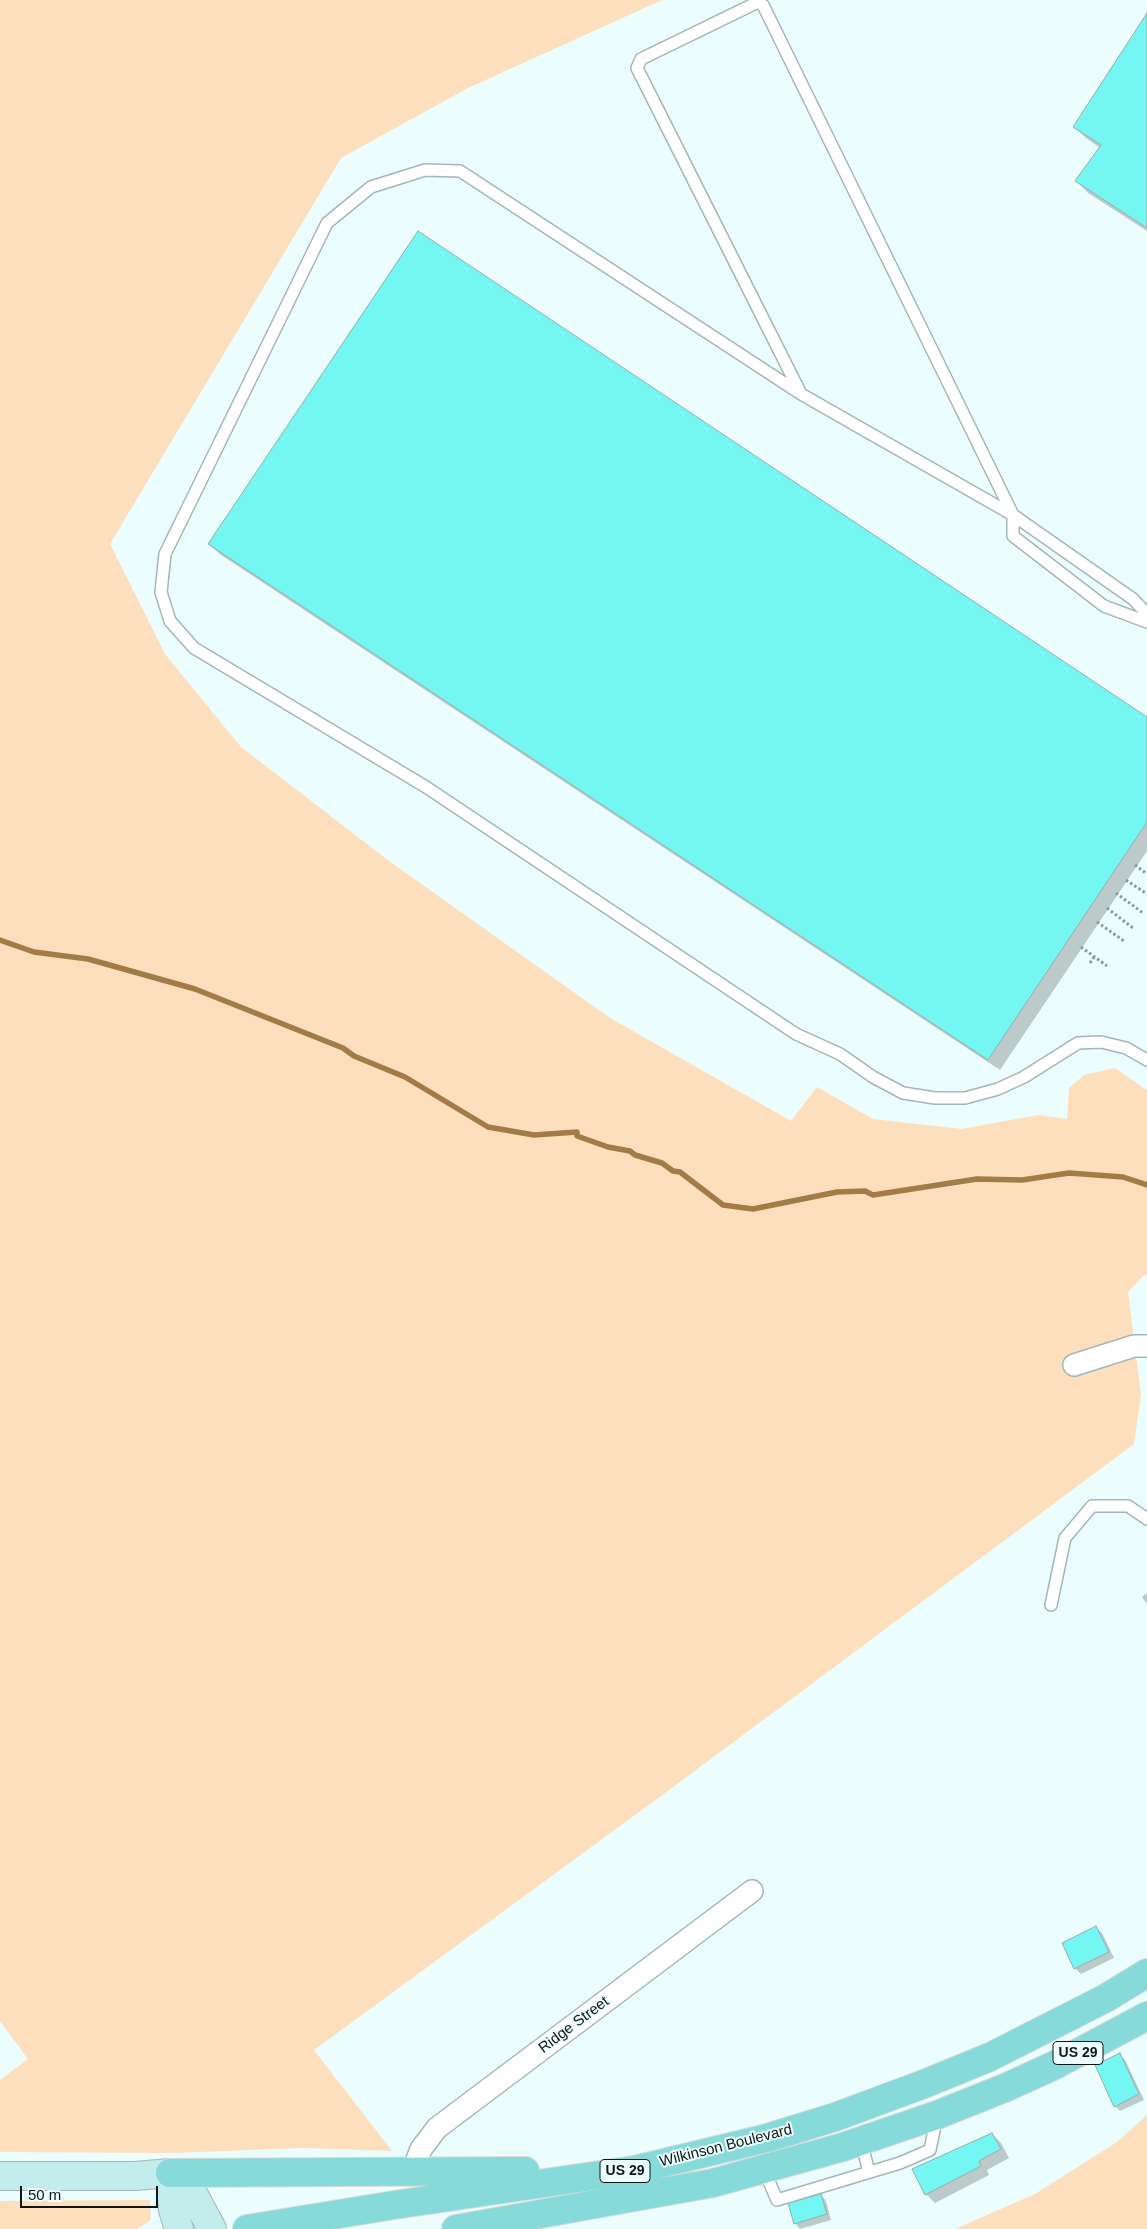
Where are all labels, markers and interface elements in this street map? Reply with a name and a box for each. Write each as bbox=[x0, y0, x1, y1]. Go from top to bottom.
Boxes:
street label: Ridge Street bbox=[535, 1993, 613, 2057]
road number: US 29 bbox=[1053, 2042, 1103, 2064]
street label: Wilkinson Boulevard bbox=[658, 2121, 794, 2171]
road number: US 29 bbox=[600, 2160, 650, 2182]
scale bar bbox=[22, 2176, 160, 2208]
text: 50 m bbox=[28, 2186, 61, 2203]

